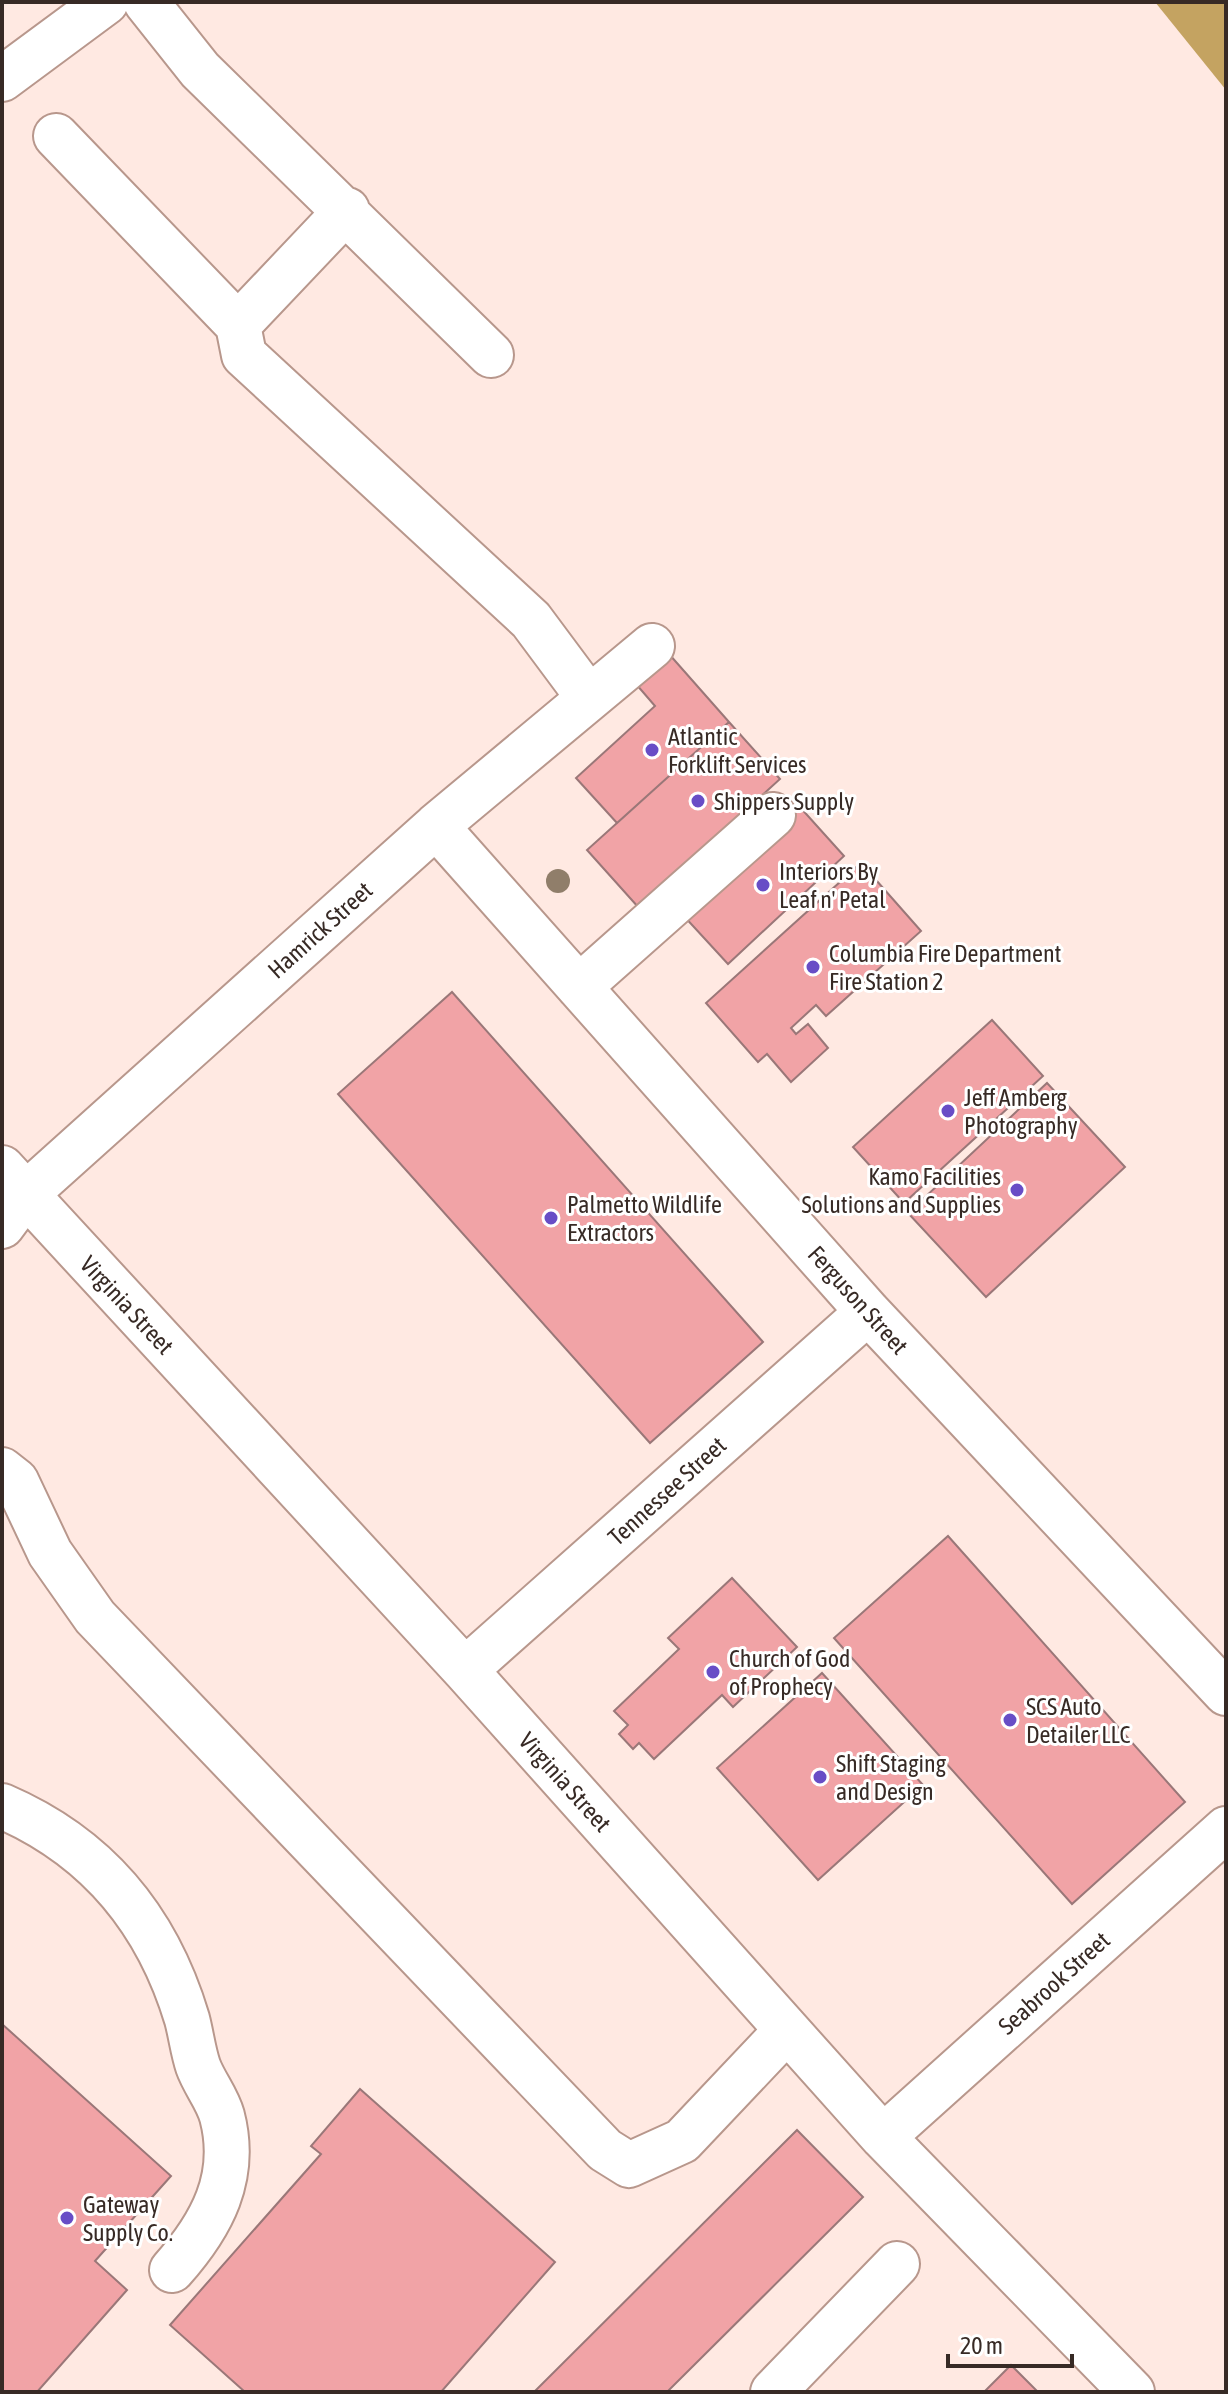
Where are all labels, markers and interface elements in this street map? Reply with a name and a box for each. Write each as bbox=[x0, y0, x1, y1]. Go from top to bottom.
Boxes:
place label: Atlantic Forklift Services bbox=[668, 723, 807, 778]
marker: Atlantic Forklift Services bbox=[643, 741, 661, 759]
place label: Shippers Supply bbox=[714, 788, 854, 815]
marker: Shippers Supply bbox=[689, 792, 707, 810]
place label: Interiors By Leaf n' Petal bbox=[779, 858, 886, 913]
street label: Hamrick Street bbox=[263, 876, 378, 984]
marker: Interiors By Leaf n' Petal bbox=[754, 876, 772, 894]
place label: Columbia Fire Department Fire Station 2 bbox=[829, 940, 1062, 995]
marker: Columbia Fire Department Fire Station 2 bbox=[804, 958, 822, 976]
place label: Jeff Amberg Photography bbox=[964, 1084, 1078, 1139]
marker: Jeff Amberg Photography bbox=[939, 1102, 957, 1120]
place label: Kamo Facilities Solutions and Supplies bbox=[801, 1163, 1001, 1218]
marker: Kamo Facilities Solutions and Supplies bbox=[1008, 1181, 1026, 1199]
place label: Palmetto Wildlife Extractors bbox=[567, 1191, 722, 1246]
marker: Palmetto Wildlife Extractors bbox=[542, 1209, 560, 1227]
street label: Ferguson Street bbox=[803, 1241, 913, 1360]
street label: Virginia Street bbox=[75, 1251, 179, 1360]
street label: Tennessee Street bbox=[603, 1431, 731, 1551]
place label: Church of God of Prophecy bbox=[729, 1645, 851, 1700]
marker: Church of God of Prophecy bbox=[704, 1663, 722, 1681]
place label: SCS Auto Detailer LLC bbox=[1026, 1693, 1130, 1748]
marker: SCS Auto Detailer LLC bbox=[1001, 1711, 1019, 1729]
street label: Virginia Street bbox=[514, 1727, 616, 1837]
place label: Shift Staging and Design bbox=[836, 1750, 947, 1805]
marker: Shift Staging and Design bbox=[811, 1768, 829, 1786]
street label: Seabrook Street bbox=[993, 1926, 1115, 2040]
place label: Gateway Supply Co. bbox=[83, 2191, 173, 2246]
marker: Gateway Supply Co. bbox=[58, 2209, 76, 2227]
scale bar bbox=[948, 2318, 1072, 2368]
text: 20 m bbox=[960, 2332, 1003, 2359]

